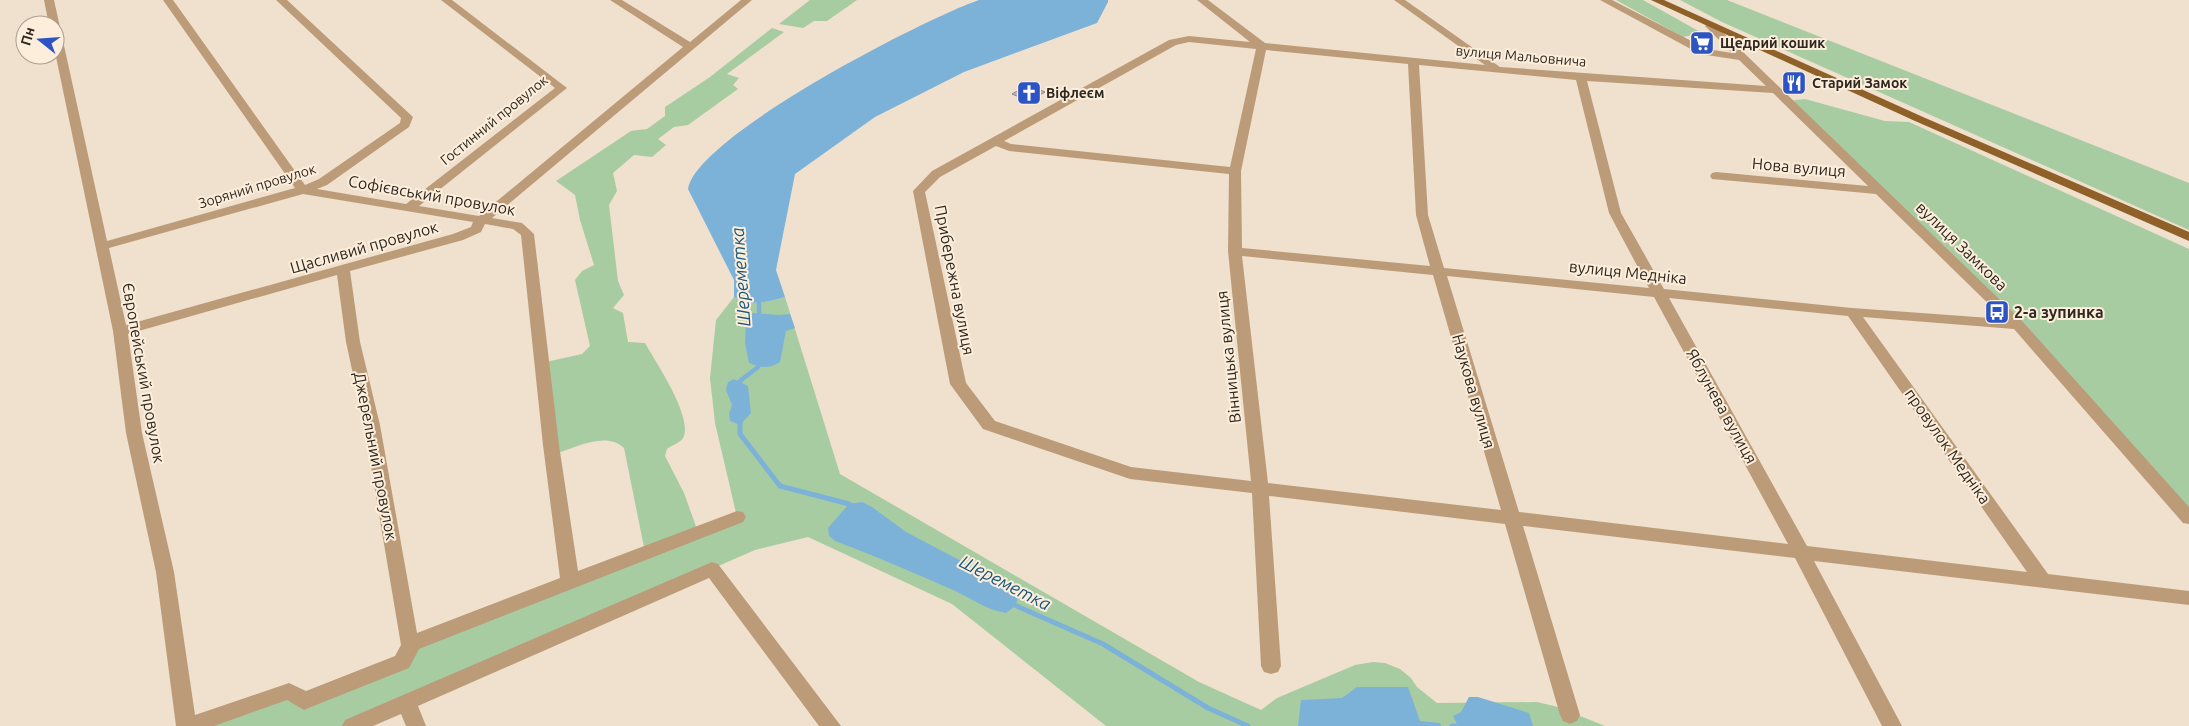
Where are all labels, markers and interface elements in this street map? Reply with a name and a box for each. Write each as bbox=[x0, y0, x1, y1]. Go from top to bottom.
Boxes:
north arrow bbox=[15, 15, 65, 65]
text: Пн bbox=[17, 25, 38, 47]
supermarket icon: Щедрий кошик bbox=[1689, 30, 1715, 56]
place label: Щедрий кошик bbox=[1720, 35, 1825, 51]
street label: вулиця Мальовнича bbox=[1455, 42, 1587, 70]
restaurant icon: Старий Замок bbox=[1781, 70, 1807, 96]
street label: Гостинний провулок bbox=[437, 72, 551, 168]
place label: Старий Замок bbox=[1812, 75, 1907, 91]
church icon: Віфлеєм bbox=[1016, 80, 1042, 106]
place label: Віфлеєм bbox=[1046, 85, 1105, 101]
street label: Нова вулиця bbox=[1751, 154, 1847, 180]
street label: Зоряний провулок bbox=[196, 161, 318, 211]
street label: Софієвський провулок bbox=[347, 171, 517, 219]
street label: вулиця Замкова bbox=[1913, 198, 2011, 294]
street label: Прибережна вулиця bbox=[932, 204, 978, 356]
street label: Щасливий провулок bbox=[288, 217, 440, 277]
water label: Шереметка bbox=[727, 226, 753, 327]
street label: вулиця Медніка bbox=[1568, 257, 1688, 287]
street label: Європейський провулок bbox=[119, 282, 169, 464]
street label: Вінницька вулиця bbox=[1212, 290, 1244, 424]
bus stop icon: 2-а зупинка bbox=[1984, 299, 2010, 325]
place label: 2-а зупинка bbox=[2014, 303, 2104, 321]
street label: Наукова вулиця bbox=[1449, 332, 1499, 450]
street label: Яблунева вулиця bbox=[1683, 346, 1761, 466]
street label: Джерельний провулок bbox=[351, 370, 401, 542]
street label: провулок Медніка bbox=[1901, 385, 1995, 507]
water label: Шереметка bbox=[957, 551, 1055, 614]

